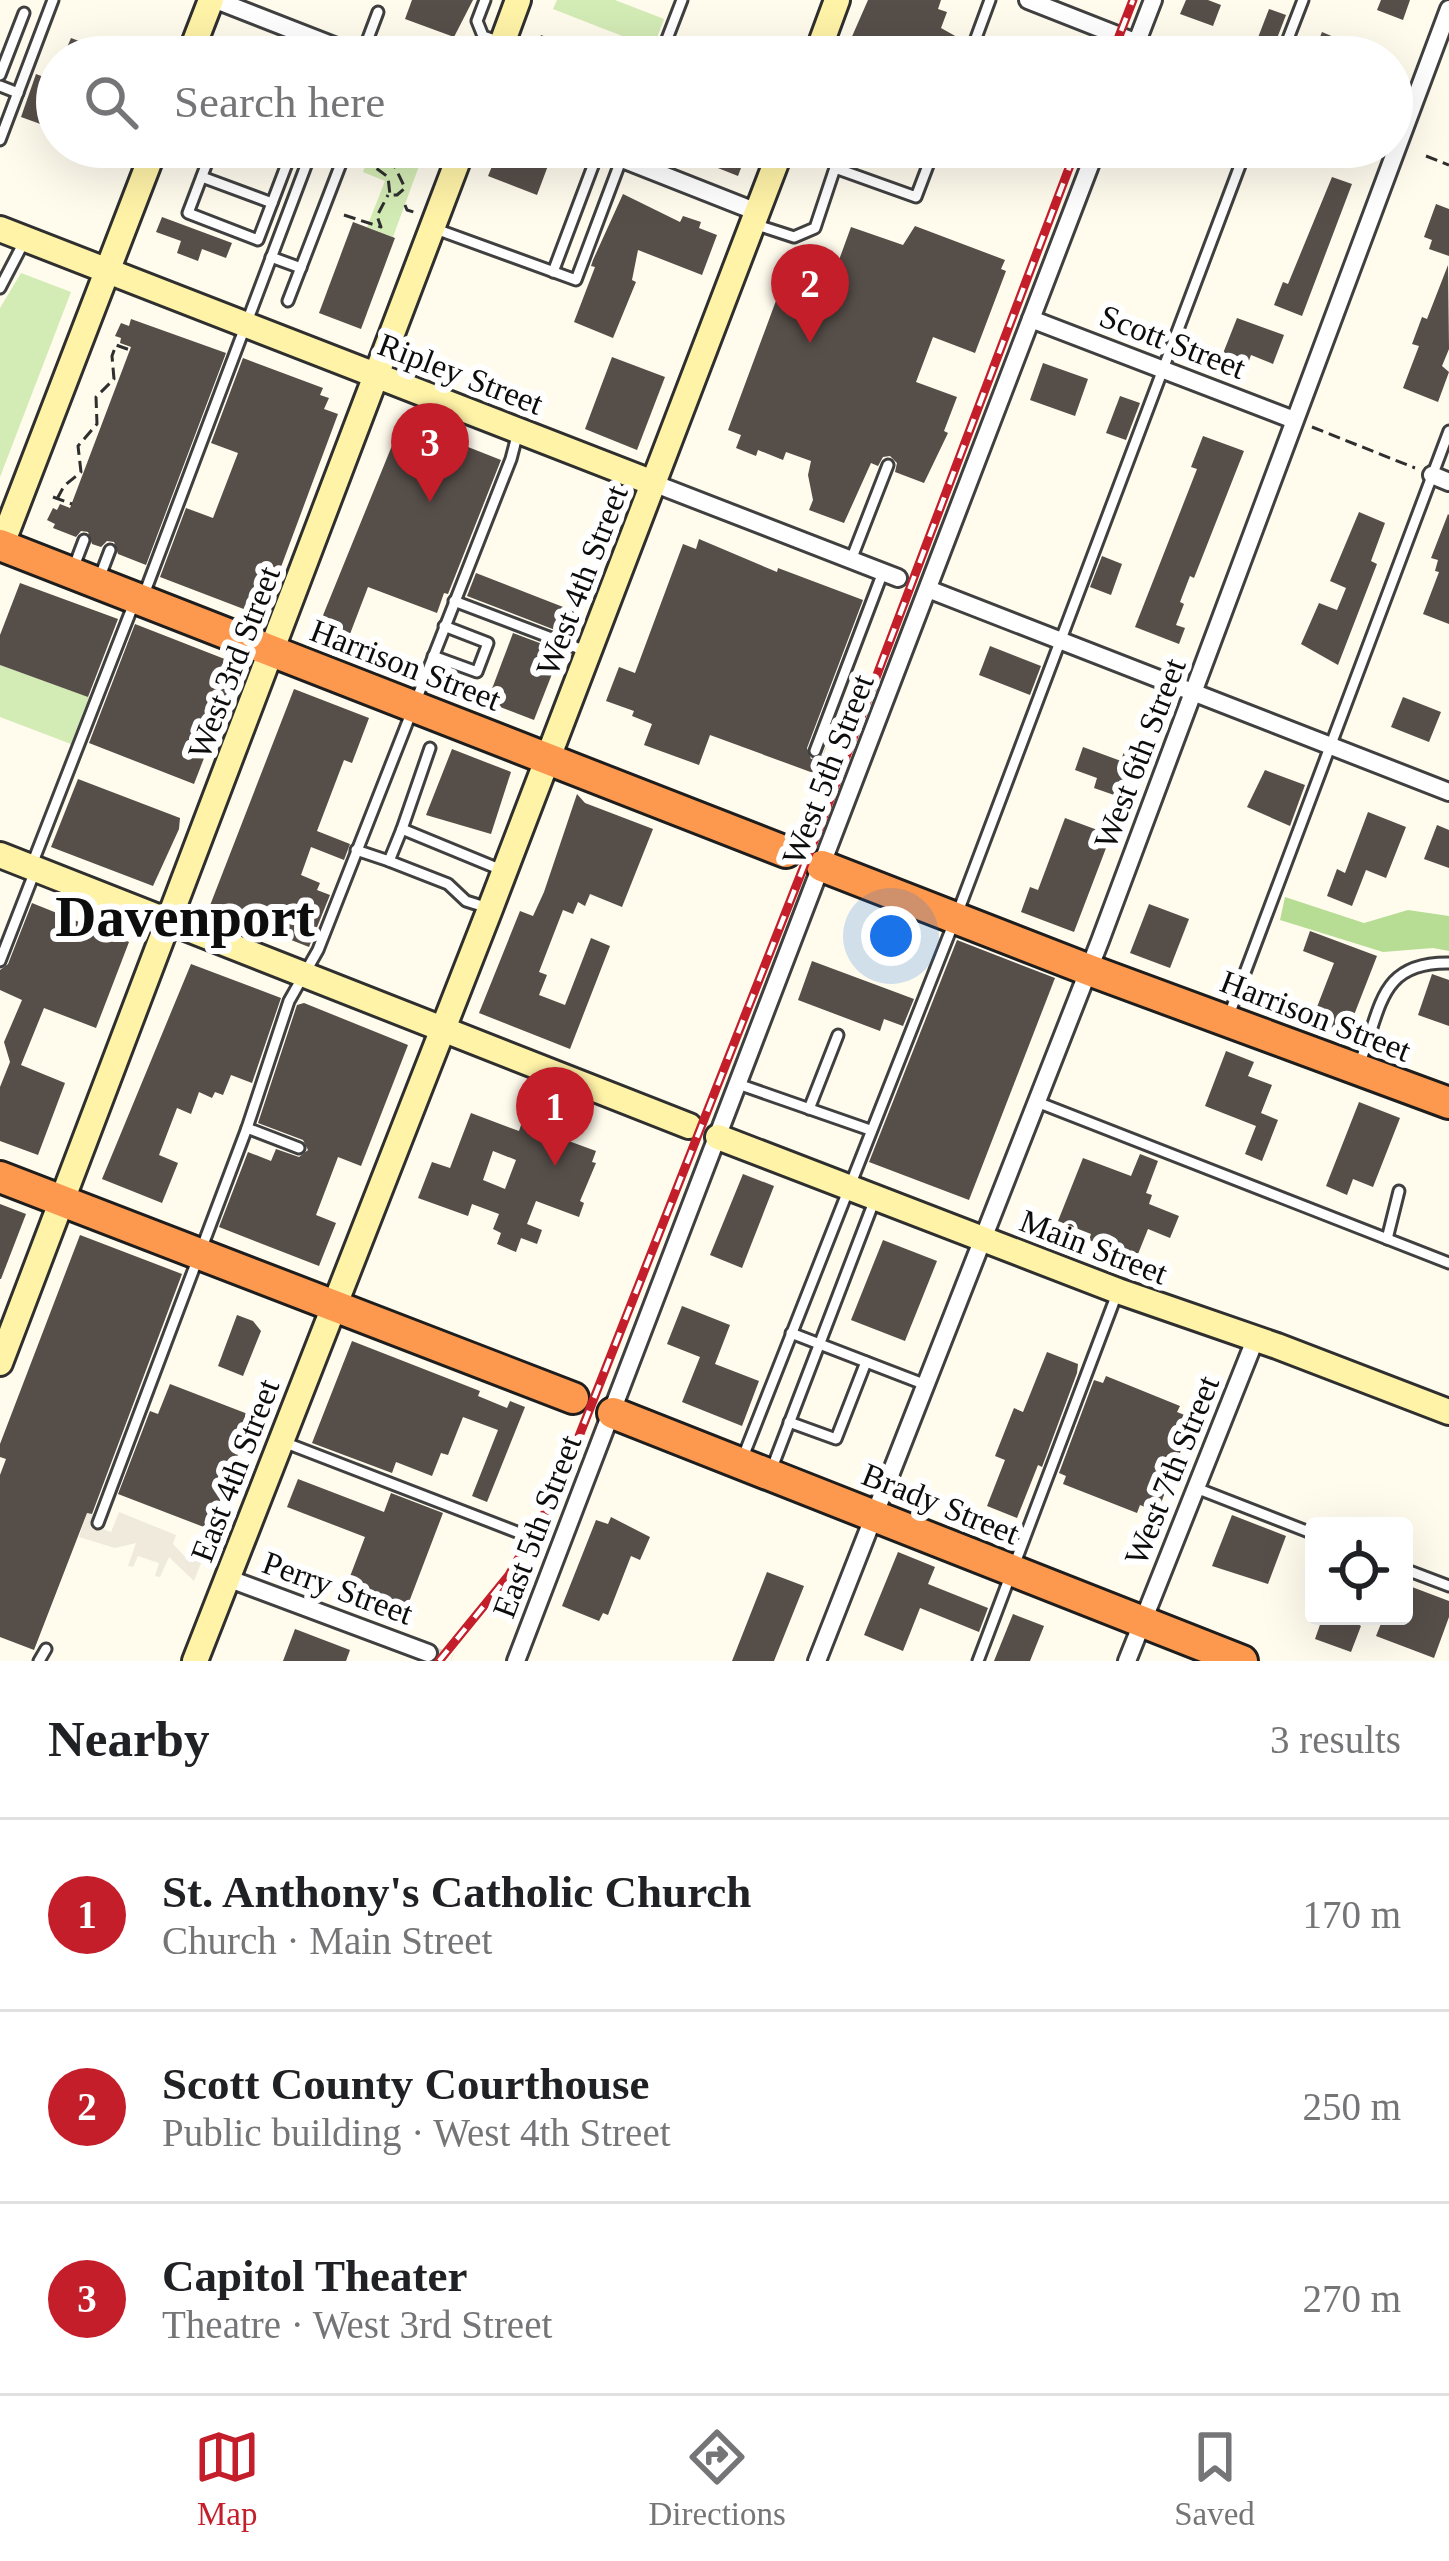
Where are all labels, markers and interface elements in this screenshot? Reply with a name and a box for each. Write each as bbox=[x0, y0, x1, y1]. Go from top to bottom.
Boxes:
search box bbox=[36, 36, 1413, 168]
icon: search bbox=[78, 69, 144, 135]
text: Search here bbox=[174, 77, 385, 127]
pin: 2 bbox=[771, 244, 849, 343]
street label: Scott Street bbox=[1095, 298, 1251, 386]
street label: Ripley Street bbox=[373, 326, 548, 422]
pin: 3 bbox=[391, 403, 469, 502]
street label: West 4th Street bbox=[529, 480, 635, 681]
street label: West 3rd Street bbox=[181, 561, 287, 763]
street label: Harrison Street bbox=[306, 612, 506, 718]
street label: West 6th Street bbox=[1087, 653, 1193, 854]
street label: West 5th Street bbox=[775, 669, 881, 870]
district label: Davenport bbox=[55, 885, 315, 948]
your location bbox=[861, 906, 921, 966]
street label: Harrison Street bbox=[1216, 963, 1416, 1069]
pin: 1 bbox=[516, 1067, 594, 1166]
street label: Main Street bbox=[1015, 1202, 1172, 1291]
street label: West 7th Street bbox=[1118, 1371, 1226, 1570]
street label: East 4th Street bbox=[184, 1374, 286, 1567]
street label: East 5th Street bbox=[486, 1430, 588, 1623]
street label: Brady Street bbox=[857, 1456, 1024, 1552]
map controls bbox=[1305, 1517, 1413, 1625]
button: locate bbox=[1305, 1517, 1413, 1625]
street label: Perry Street bbox=[258, 1544, 417, 1632]
text: Nearby bbox=[48, 1711, 209, 1767]
text: 3 results bbox=[1270, 1718, 1401, 1761]
text: St. Anthony's Catholic Church bbox=[162, 1867, 751, 1917]
text: 1 bbox=[77, 1893, 97, 1936]
text: 170 m bbox=[1302, 1893, 1401, 1936]
text: Church · Main Street bbox=[162, 1919, 492, 1962]
text: Scott County Courthouse bbox=[162, 2059, 650, 2109]
text: 2 bbox=[77, 2085, 97, 2128]
text: 250 m bbox=[1302, 2085, 1401, 2128]
text: Public building · West 4th Street bbox=[162, 2111, 671, 2154]
text: Capitol Theater bbox=[162, 2251, 467, 2301]
text: 3 bbox=[77, 2277, 97, 2320]
text: 270 m bbox=[1302, 2277, 1401, 2320]
text: Theatre · West 3rd Street bbox=[162, 2303, 552, 2346]
tab: Map bbox=[194, 2424, 260, 2533]
tab: Directions bbox=[648, 2424, 786, 2533]
tab: Saved bbox=[1174, 2424, 1255, 2533]

